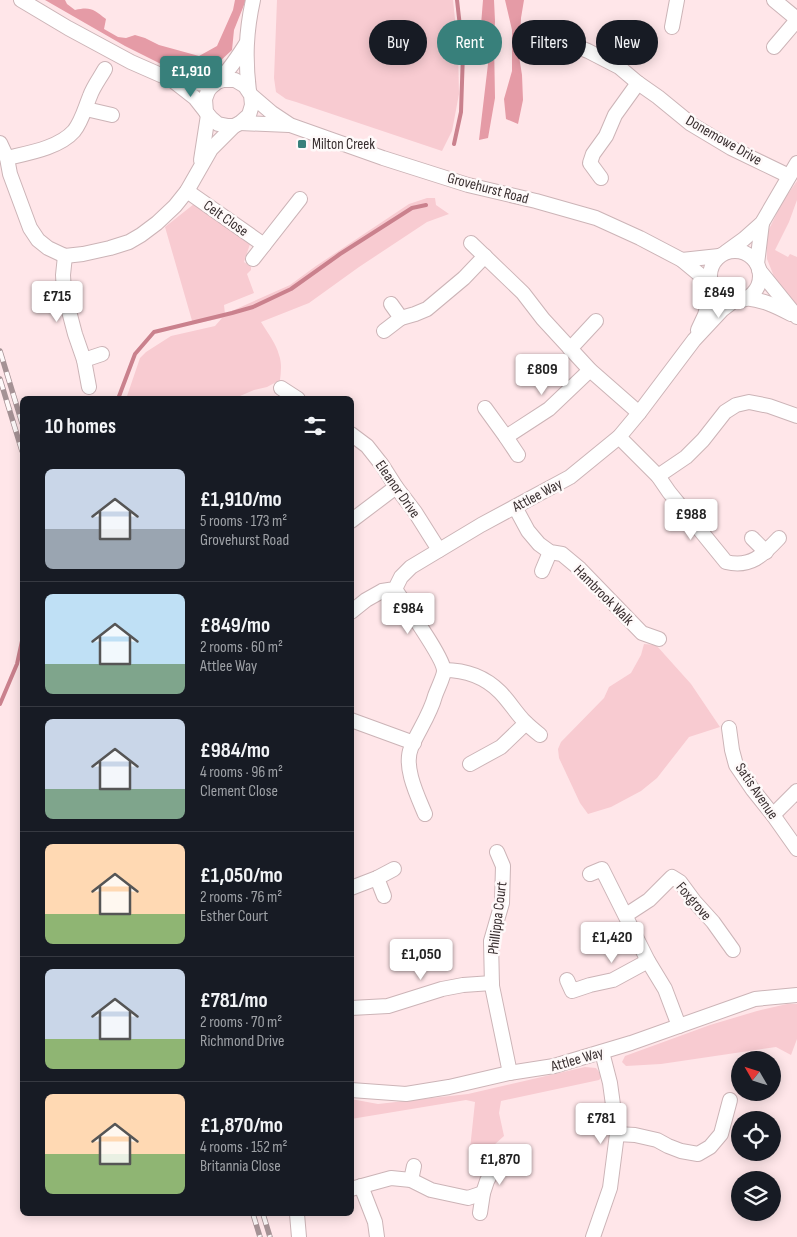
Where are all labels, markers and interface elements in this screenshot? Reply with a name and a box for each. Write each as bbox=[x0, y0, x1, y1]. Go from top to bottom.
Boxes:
chip: Buy bbox=[369, 20, 427, 65]
chip: Rent bbox=[437, 20, 502, 65]
chip: Filters bbox=[512, 20, 586, 65]
chip: New bbox=[596, 20, 658, 65]
pin: £1,910 bbox=[150, 56, 232, 98]
text: £1,910 bbox=[171, 62, 211, 81]
street label: Donemowe Drive bbox=[682, 111, 765, 170]
place label: Milton Creek bbox=[312, 135, 375, 154]
marker: Milton Creek bbox=[296, 138, 308, 150]
street label: Grovehurst Road bbox=[445, 168, 531, 208]
street label: Celt Close bbox=[200, 196, 252, 241]
pin: £849 bbox=[689, 276, 749, 319]
pin: £715 bbox=[27, 280, 87, 323]
text: £849 bbox=[704, 283, 734, 302]
text: £715 bbox=[43, 287, 71, 306]
pin: £809 bbox=[512, 354, 572, 396]
text: £809 bbox=[527, 360, 557, 379]
icon: filters bbox=[301, 412, 329, 440]
text: 10 homes bbox=[45, 414, 116, 439]
street label: Eleanor Drive bbox=[371, 457, 424, 522]
street label: Attlee Way bbox=[508, 474, 566, 517]
text: £1,910/mo bbox=[200, 487, 282, 512]
icon: home bbox=[85, 489, 145, 549]
pin: £988 bbox=[661, 498, 721, 541]
text: £988 bbox=[676, 505, 706, 524]
text: 5 rooms · 173 m² bbox=[200, 512, 287, 531]
text: Grovehurst Road bbox=[200, 531, 289, 550]
street label: Hambrook Walk bbox=[570, 561, 638, 630]
pin: £984 bbox=[378, 592, 438, 635]
text: £984 bbox=[393, 599, 423, 618]
text: £849/mo bbox=[200, 613, 270, 638]
icon: home bbox=[85, 614, 145, 674]
text: 2 rooms · 60 m² bbox=[200, 638, 283, 657]
text: Attlee Way bbox=[200, 657, 257, 676]
text: £984/mo bbox=[200, 738, 270, 763]
icon: home bbox=[85, 739, 145, 799]
street label: Satis Avenue bbox=[731, 759, 782, 823]
text: 4 rooms · 96 m² bbox=[200, 763, 283, 782]
text: Clement Close bbox=[200, 782, 278, 801]
text: £1,050/mo bbox=[200, 863, 283, 888]
icon: home bbox=[85, 864, 145, 924]
street label: Foxgrove bbox=[672, 878, 716, 925]
street label: Phillippa Court bbox=[484, 880, 511, 956]
text: 2 rooms · 76 m² bbox=[200, 888, 282, 907]
text: Esther Court bbox=[200, 907, 268, 926]
pin: £1,420 bbox=[571, 922, 653, 964]
text: £1,420 bbox=[592, 928, 632, 947]
pin: £1,050 bbox=[380, 938, 462, 981]
text: £1,050 bbox=[401, 945, 441, 964]
text: £781/mo bbox=[200, 988, 268, 1013]
icon: home bbox=[85, 989, 145, 1049]
text: 2 rooms · 70 m² bbox=[200, 1013, 282, 1032]
text: Richmond Drive bbox=[200, 1032, 285, 1051]
street label: Attlee Way bbox=[548, 1043, 606, 1076]
north arrow bbox=[731, 1051, 781, 1101]
map controls bbox=[731, 1051, 781, 1221]
pin: £781 bbox=[571, 1102, 631, 1145]
text: £781 bbox=[587, 1109, 615, 1128]
button: locate bbox=[731, 1111, 781, 1161]
text: £1,870/mo bbox=[200, 1113, 283, 1138]
icon: home bbox=[85, 1114, 145, 1174]
text: 4 rooms · 152 m² bbox=[200, 1138, 288, 1157]
pin: £1,870 bbox=[459, 1144, 541, 1186]
text: £1,870 bbox=[480, 1150, 520, 1169]
text: Britannia Close bbox=[200, 1157, 281, 1176]
button: layers bbox=[731, 1171, 781, 1221]

